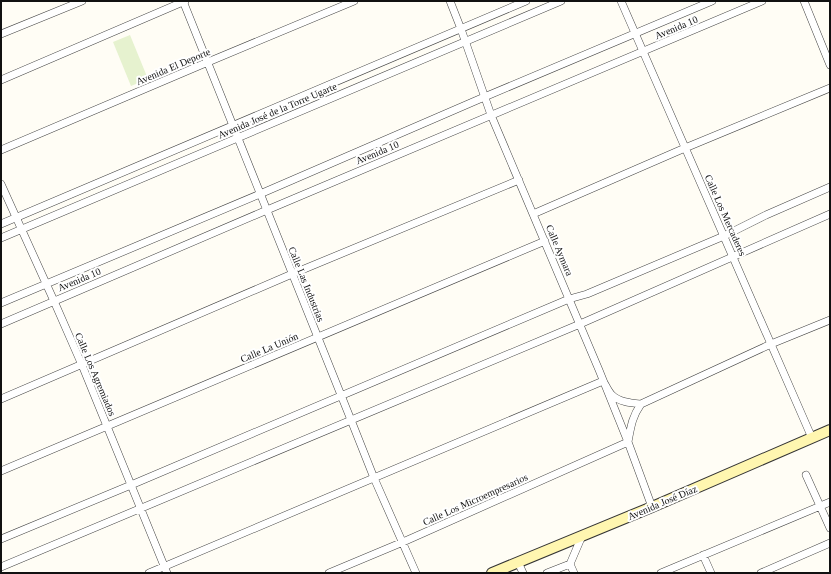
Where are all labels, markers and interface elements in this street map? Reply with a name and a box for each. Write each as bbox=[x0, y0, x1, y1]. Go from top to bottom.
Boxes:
street label: Avenida 10 bbox=[653, 13, 699, 41]
street label: Avenida El Deporte bbox=[135, 46, 212, 87]
street label: Avenida José de la Torre Ugarte bbox=[216, 80, 339, 141]
street label: Avenida 10 bbox=[354, 138, 400, 166]
street label: Calle Los Mercaderes bbox=[703, 173, 748, 258]
street label: Calle Aymara bbox=[544, 223, 575, 278]
street label: Calle Las Industrias bbox=[286, 245, 327, 323]
street label: Avenida 10 bbox=[56, 265, 102, 293]
street label: Calle La Unión bbox=[239, 330, 300, 365]
street label: Calle Los Agremiados bbox=[73, 331, 118, 418]
street label: Calle Los Microempresarios bbox=[421, 471, 530, 528]
street label: Avenida José Díaz bbox=[626, 483, 699, 522]

